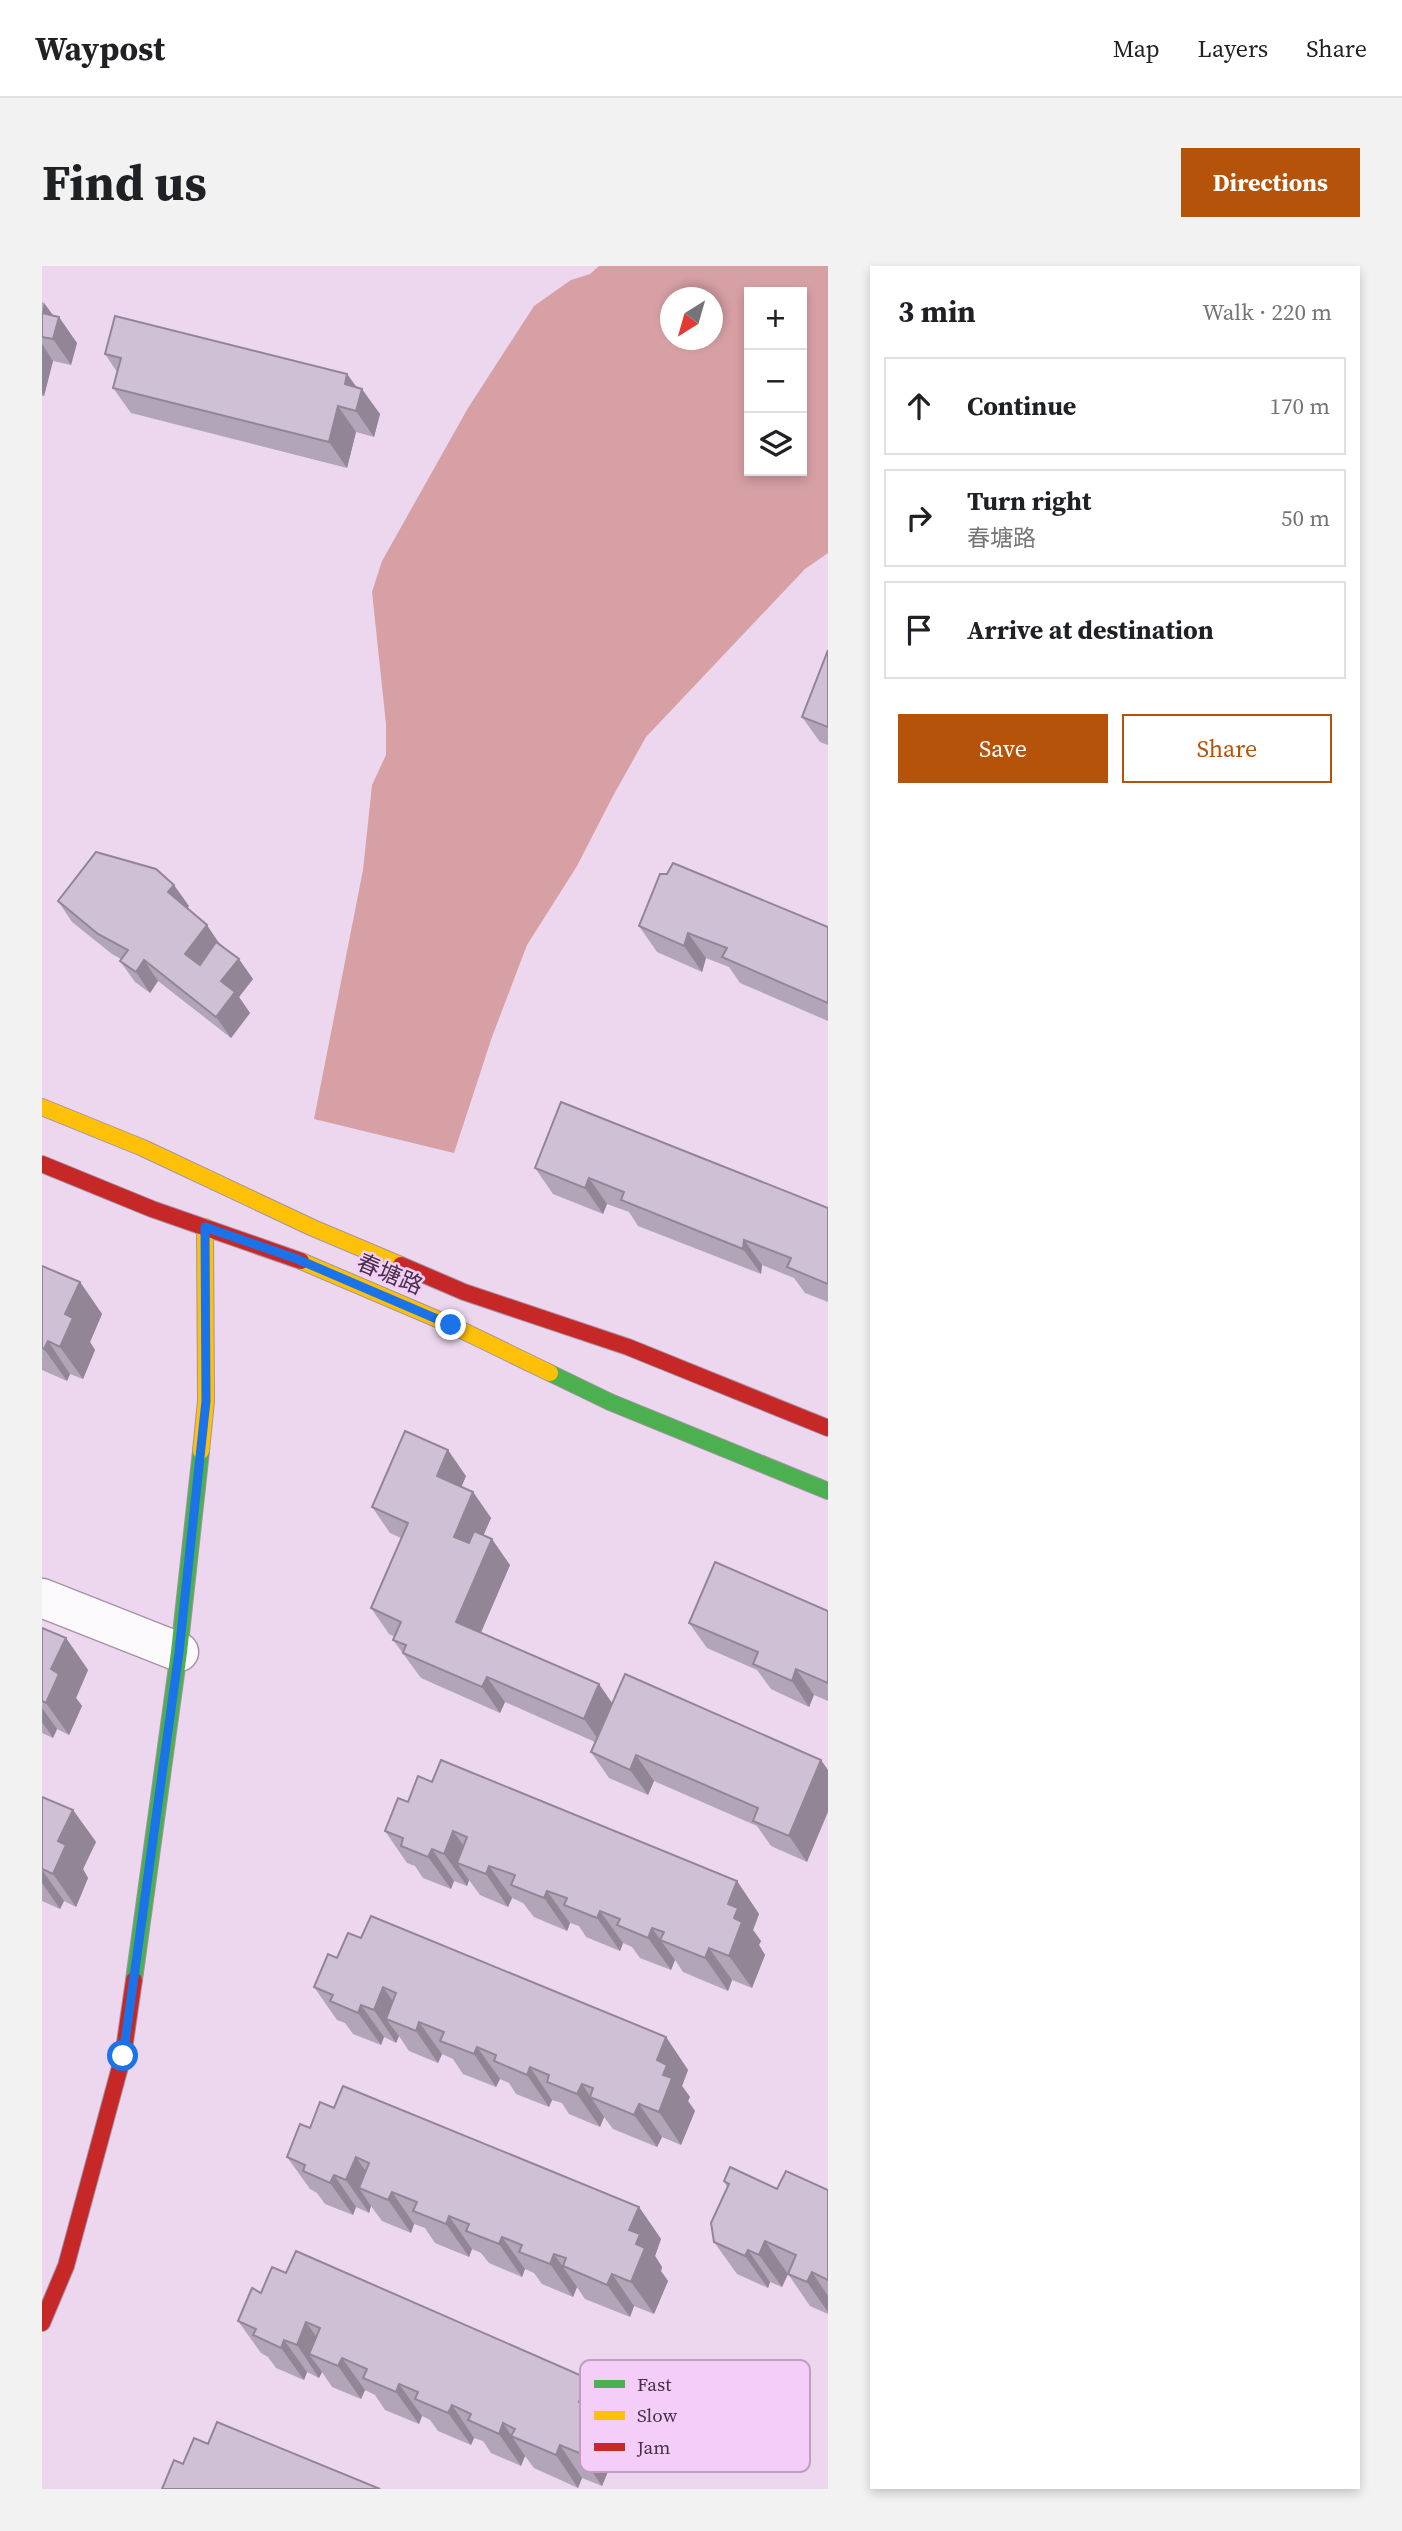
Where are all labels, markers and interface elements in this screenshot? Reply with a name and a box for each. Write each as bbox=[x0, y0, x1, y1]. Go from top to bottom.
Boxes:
text: Waypost bbox=[35, 26, 165, 71]
text: Map bbox=[1113, 32, 1160, 65]
text: Layers bbox=[1198, 32, 1268, 65]
text: Share bbox=[1306, 32, 1367, 65]
button: Directions bbox=[1181, 148, 1360, 217]
text: Find us bbox=[42, 149, 207, 216]
north arrow bbox=[660, 287, 723, 350]
map controls bbox=[744, 287, 807, 476]
button: + bbox=[744, 287, 807, 350]
text: 3 min bbox=[898, 291, 976, 332]
text: Walk · 220 m bbox=[1202, 296, 1332, 328]
button: − bbox=[744, 350, 807, 413]
icon: ahead bbox=[900, 387, 938, 425]
text: Continue bbox=[967, 388, 1076, 424]
text: 170 m bbox=[1269, 390, 1330, 422]
button: layers bbox=[744, 413, 807, 476]
text: Turn right bbox=[967, 483, 1091, 519]
icon: right bbox=[900, 499, 938, 537]
text: 50 m bbox=[1281, 502, 1330, 534]
text: 春塘路 bbox=[967, 522, 1036, 554]
icon: arrive bbox=[900, 611, 938, 649]
text: Arrive at destination bbox=[967, 612, 1214, 648]
button: Save bbox=[898, 714, 1108, 783]
button: Share bbox=[1122, 714, 1332, 783]
street label: 春塘路 bbox=[352, 1246, 428, 1302]
route end bbox=[435, 1309, 466, 1340]
route start bbox=[107, 2040, 138, 2071]
legend bbox=[580, 2360, 810, 2472]
text: Fast bbox=[637, 2371, 672, 2397]
text: Slow bbox=[637, 2402, 678, 2428]
text: Jam bbox=[636, 2434, 670, 2460]

